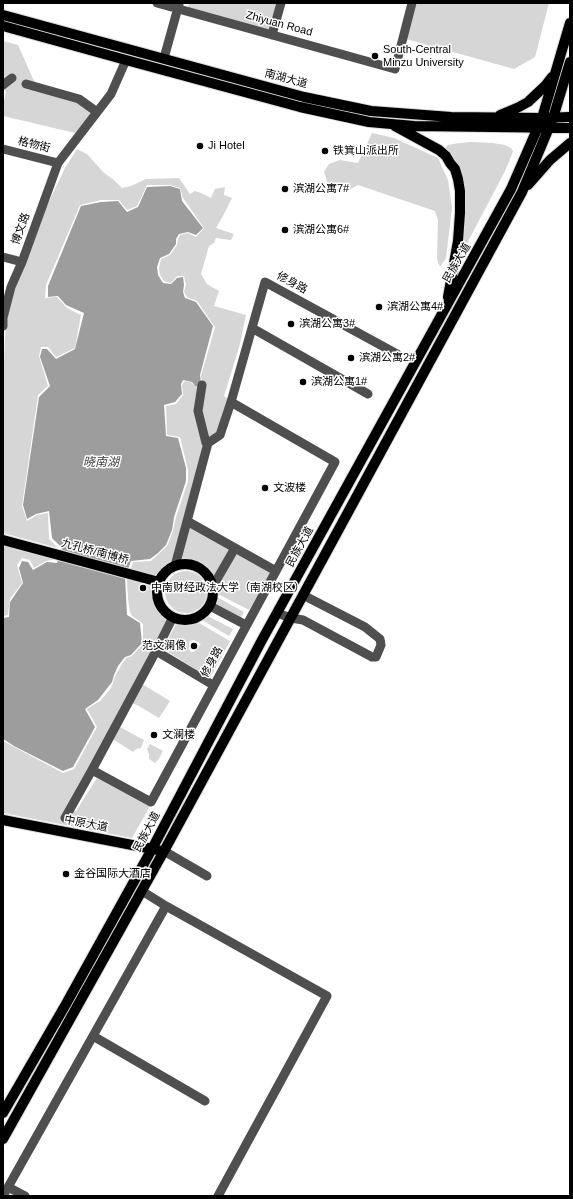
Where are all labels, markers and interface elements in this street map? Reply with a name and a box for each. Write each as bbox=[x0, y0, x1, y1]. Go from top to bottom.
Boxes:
street label: Zhiyuan Road bbox=[244, 9, 314, 39]
place label: South-Central Minzu University bbox=[383, 43, 464, 69]
marker: South-Central Minzu University bbox=[370, 51, 380, 61]
street label: 南湖大道 bbox=[263, 67, 309, 91]
street label: 格物街 bbox=[16, 135, 52, 155]
place label: Ji Hotel bbox=[208, 139, 245, 153]
marker: Ji Hotel bbox=[195, 141, 205, 151]
place label: 铁箕山派出所 bbox=[333, 144, 399, 158]
marker: 铁箕山派出所 bbox=[320, 146, 330, 156]
place label: 滨湖公寓7# bbox=[293, 182, 349, 196]
marker: 滨湖公寓7# bbox=[280, 184, 290, 194]
street label: 博文路 bbox=[9, 211, 33, 247]
place label: 滨湖公寓6# bbox=[293, 223, 349, 237]
marker: 滨湖公寓6# bbox=[280, 225, 290, 235]
street label: 民族大道 bbox=[440, 241, 474, 285]
street label: 修身路 bbox=[274, 269, 310, 297]
place label: 滨湖公寓4# bbox=[387, 300, 443, 314]
marker: 滨湖公寓4# bbox=[374, 302, 384, 312]
place label: 滨湖公寓3# bbox=[299, 317, 355, 331]
marker: 滨湖公寓3# bbox=[286, 319, 296, 329]
place label: 滨湖公寓2# bbox=[359, 351, 415, 365]
marker: 滨湖公寓2# bbox=[346, 353, 356, 363]
place label: 滨湖公寓1# bbox=[311, 375, 367, 389]
marker: 滨湖公寓1# bbox=[298, 377, 308, 387]
water label: 晓南湖 bbox=[83, 456, 119, 470]
place label: 文波楼 bbox=[273, 481, 306, 495]
marker: 文波楼 bbox=[260, 483, 270, 493]
street label: 民族大道 bbox=[284, 525, 316, 569]
street label: 九孔桥/南博桥 bbox=[60, 537, 130, 567]
place label: 中南财经政法大学（南湖校区） bbox=[151, 581, 305, 595]
marker: 中南财经政法大学（南湖校区） bbox=[138, 583, 148, 593]
place label: 范文澜像 bbox=[142, 639, 186, 653]
marker: 范文澜像 bbox=[189, 641, 199, 651]
street label: 修身路 bbox=[198, 644, 226, 680]
place label: 文澜楼 bbox=[162, 728, 195, 742]
marker: 文澜楼 bbox=[149, 730, 159, 740]
street label: 民族大道 bbox=[131, 809, 163, 855]
street label: 中原大道 bbox=[63, 813, 109, 835]
place label: 金谷国际大酒店 bbox=[74, 867, 151, 881]
marker: 金谷国际大酒店 bbox=[61, 869, 71, 879]

